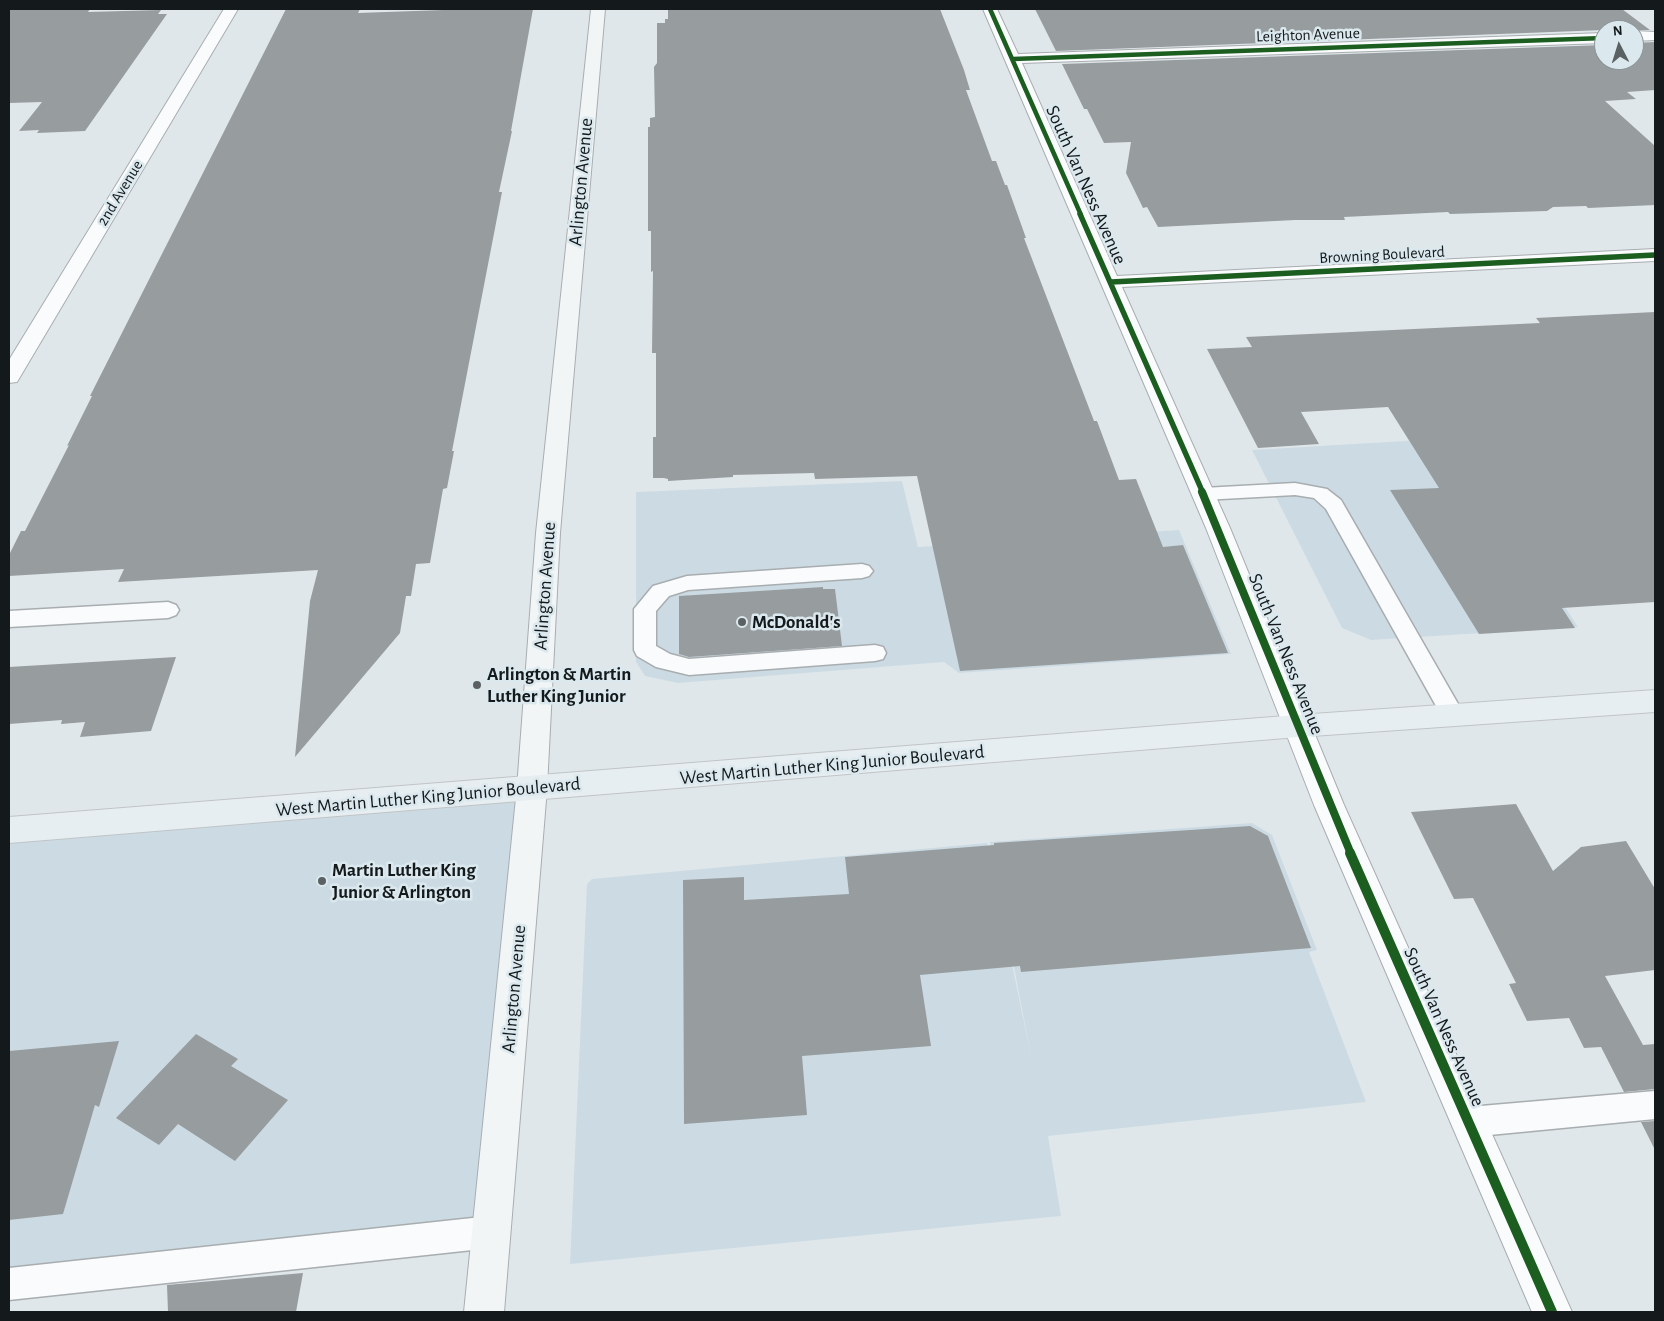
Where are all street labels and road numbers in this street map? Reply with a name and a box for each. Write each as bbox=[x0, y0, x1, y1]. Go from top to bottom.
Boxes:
street label: Leighton Avenue bbox=[1256, 24, 1360, 46]
street label: South Van Ness Avenue bbox=[1041, 102, 1131, 268]
street label: Arlington Avenue bbox=[564, 117, 598, 247]
street label: 2nd Avenue bbox=[93, 157, 147, 229]
street label: Browning Boulevard bbox=[1319, 242, 1445, 268]
street label: Arlington Avenue bbox=[529, 521, 561, 651]
street label: South Van Ness Avenue bbox=[1243, 570, 1329, 738]
street label: West Martin Luther King Junior Boulevard bbox=[679, 740, 985, 790]
street label: West Martin Luther King Junior Boulevard bbox=[275, 772, 581, 822]
street label: Arlington Avenue bbox=[497, 924, 531, 1054]
street label: South Van Ness Avenue bbox=[1399, 944, 1489, 1110]

